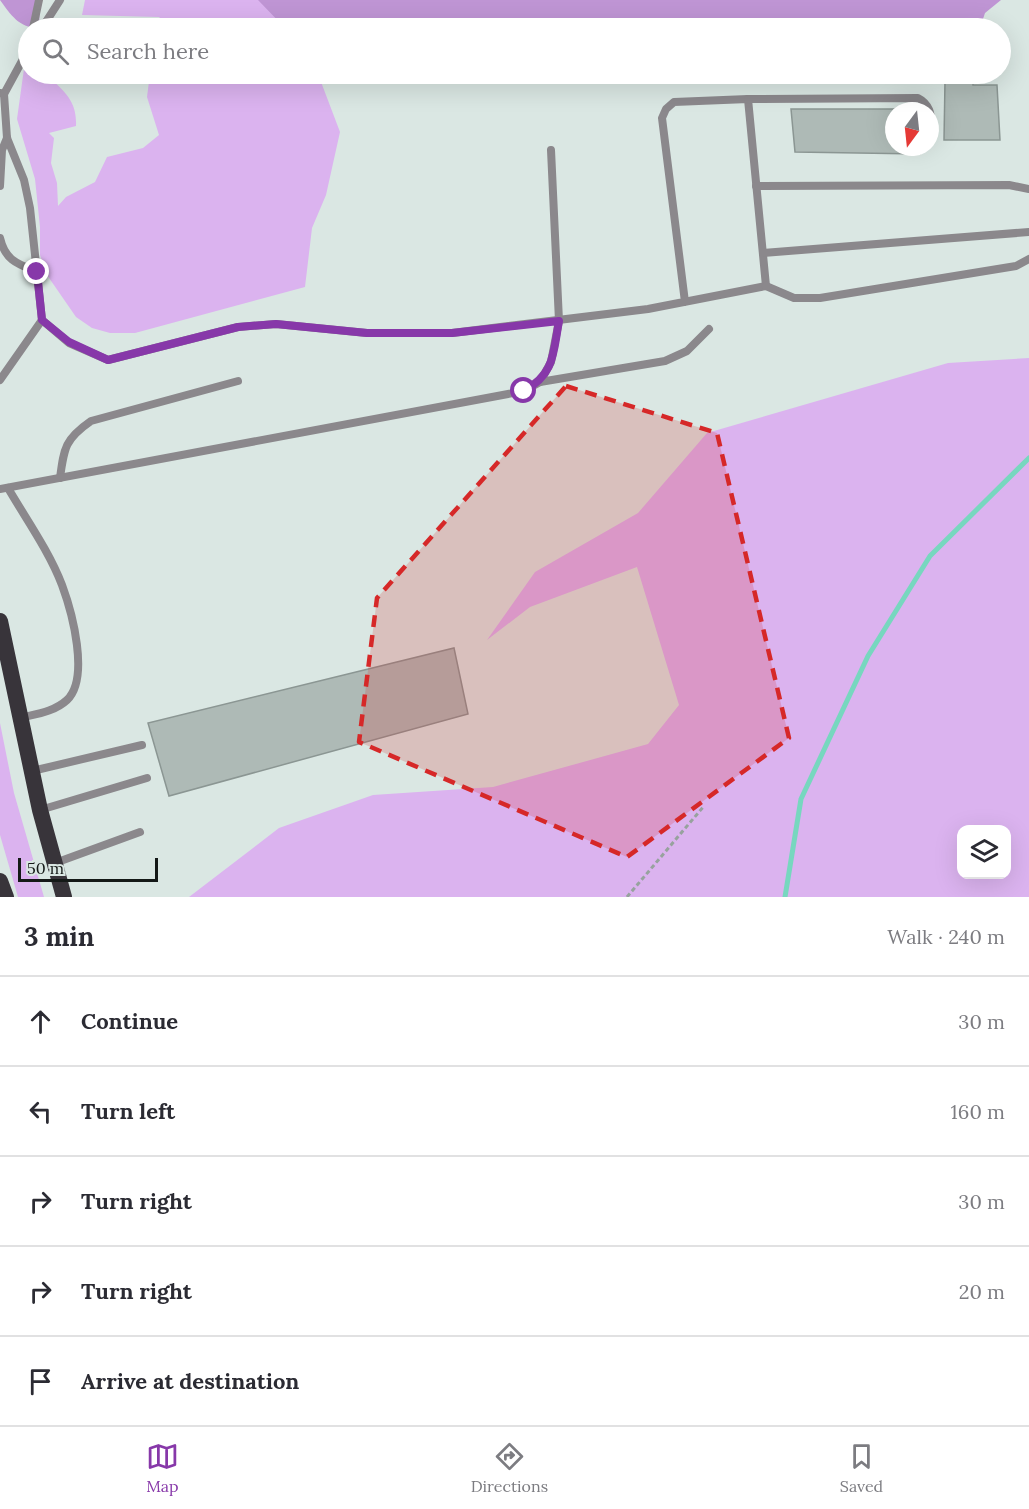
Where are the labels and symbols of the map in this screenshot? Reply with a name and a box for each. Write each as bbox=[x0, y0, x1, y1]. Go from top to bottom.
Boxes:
north arrow bbox=[885, 102, 939, 156]
route end bbox=[23, 258, 49, 284]
route start bbox=[510, 377, 536, 403]
scale bar bbox=[18, 855, 158, 882]

